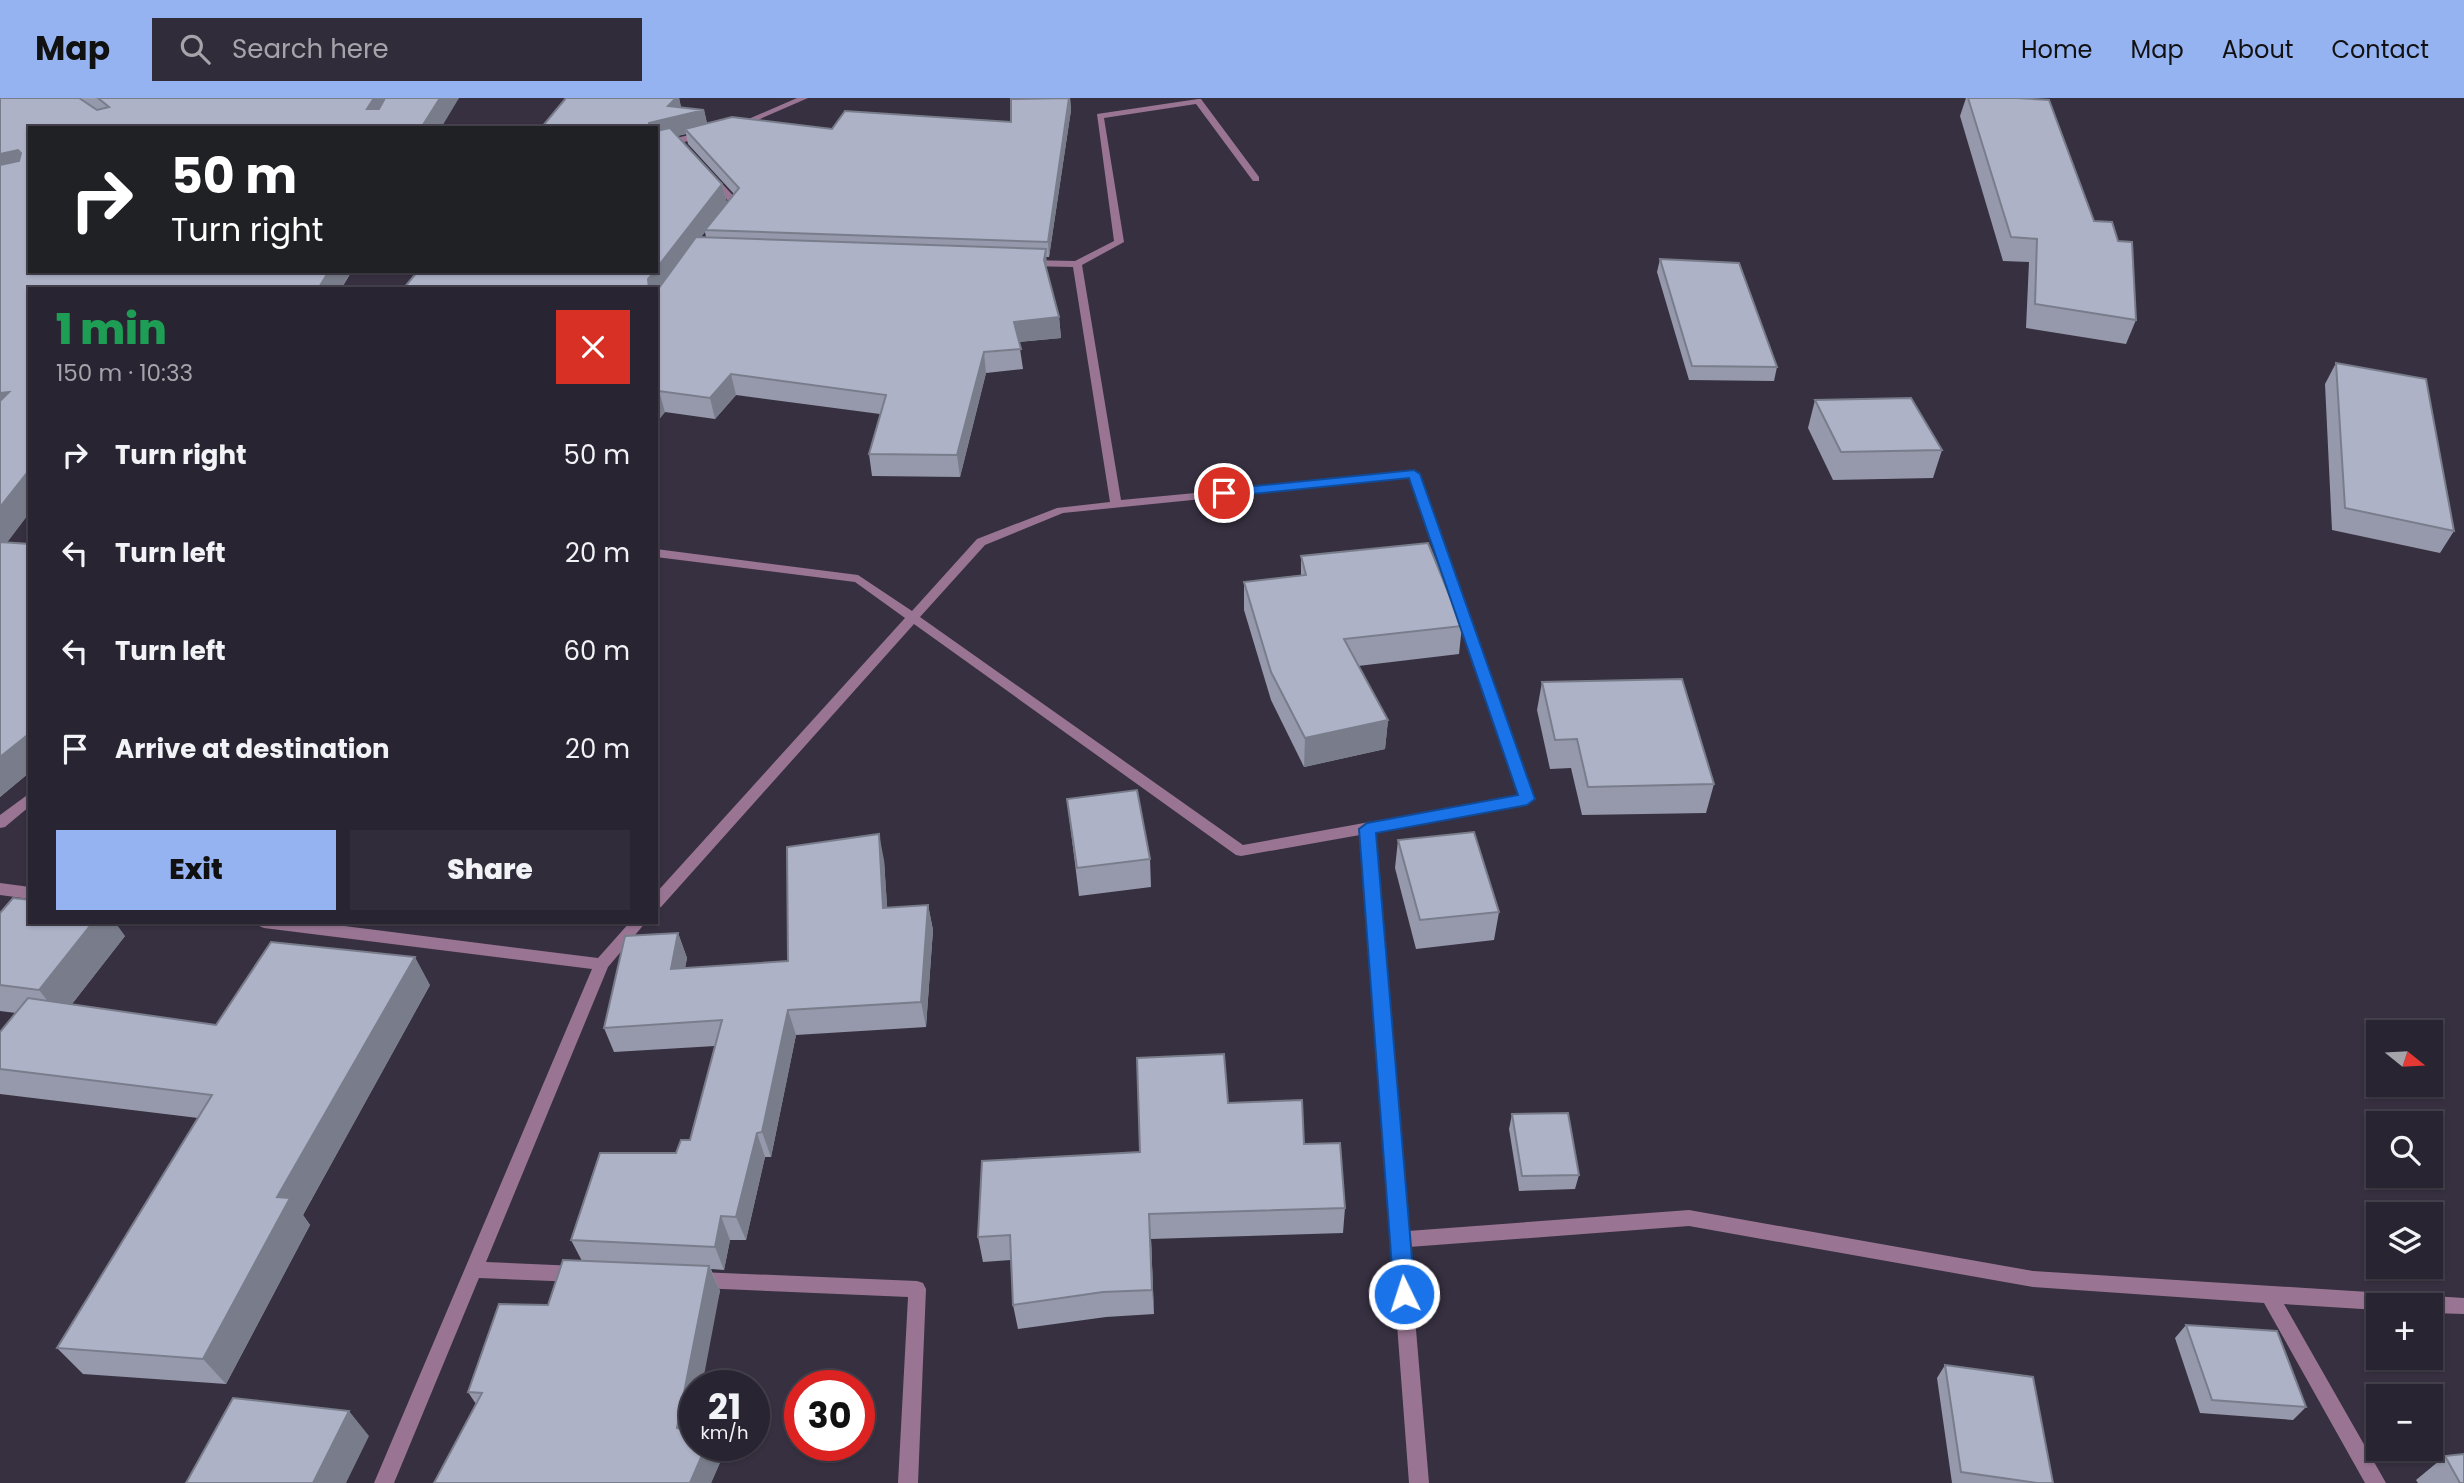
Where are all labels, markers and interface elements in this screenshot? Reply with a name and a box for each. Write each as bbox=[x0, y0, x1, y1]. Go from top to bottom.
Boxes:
search box bbox=[152, 18, 642, 81]
text: Map bbox=[35, 25, 110, 72]
icon: search bbox=[176, 30, 214, 68]
text: Search here bbox=[232, 31, 389, 67]
text: Home bbox=[2021, 33, 2093, 66]
text: Map bbox=[2131, 33, 2184, 66]
text: About bbox=[2222, 33, 2293, 66]
text: Contact bbox=[2331, 33, 2429, 66]
text: 50 m bbox=[171, 142, 297, 210]
icon: right bbox=[56, 154, 147, 245]
text: Turn right bbox=[171, 207, 323, 252]
text: 1 min bbox=[56, 300, 167, 359]
button: close bbox=[556, 310, 630, 384]
text: 150 m · 10:33 bbox=[56, 357, 193, 389]
icon: right bbox=[56, 436, 94, 474]
text: Turn right bbox=[115, 437, 247, 473]
text: 50 m bbox=[564, 437, 630, 473]
pin bbox=[1194, 463, 1254, 523]
icon: arrive bbox=[1205, 474, 1243, 512]
icon: left bbox=[56, 534, 94, 572]
text: Turn left bbox=[115, 535, 226, 571]
text: 20 m bbox=[565, 535, 630, 571]
icon: left bbox=[56, 632, 94, 670]
text: Turn left bbox=[115, 633, 226, 669]
text: 60 m bbox=[563, 633, 630, 669]
icon: arrive bbox=[56, 730, 94, 768]
text: Arrive at destination bbox=[115, 731, 390, 767]
text: 20 m bbox=[565, 731, 630, 767]
button: Exit bbox=[56, 830, 336, 910]
button: Share bbox=[350, 830, 630, 910]
north arrow bbox=[2366, 1020, 2443, 1097]
map controls bbox=[2366, 1020, 2443, 1461]
button: search bbox=[2366, 1111, 2443, 1188]
button: layers bbox=[2366, 1202, 2443, 1279]
position arrow bbox=[1367, 1257, 1441, 1331]
button: + bbox=[2366, 1293, 2443, 1370]
speed limit sign: 30 bbox=[784, 1370, 875, 1461]
text: 21 bbox=[708, 1382, 741, 1431]
button: − bbox=[2366, 1384, 2443, 1461]
text: km/h bbox=[701, 1420, 748, 1445]

